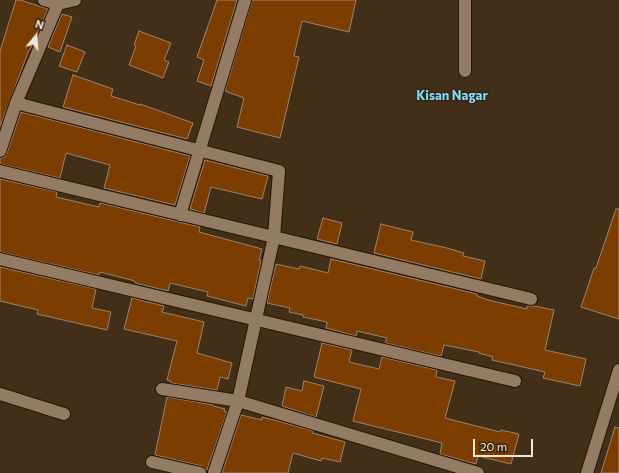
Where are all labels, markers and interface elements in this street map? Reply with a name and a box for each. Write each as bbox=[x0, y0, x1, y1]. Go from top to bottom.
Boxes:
north arrow bbox=[16, 16, 56, 56]
text: N bbox=[34, 17, 46, 32]
district label: Kisan Nagar bbox=[416, 88, 488, 104]
scale bar bbox=[475, 431, 535, 457]
text: 20 m bbox=[480, 439, 507, 453]

